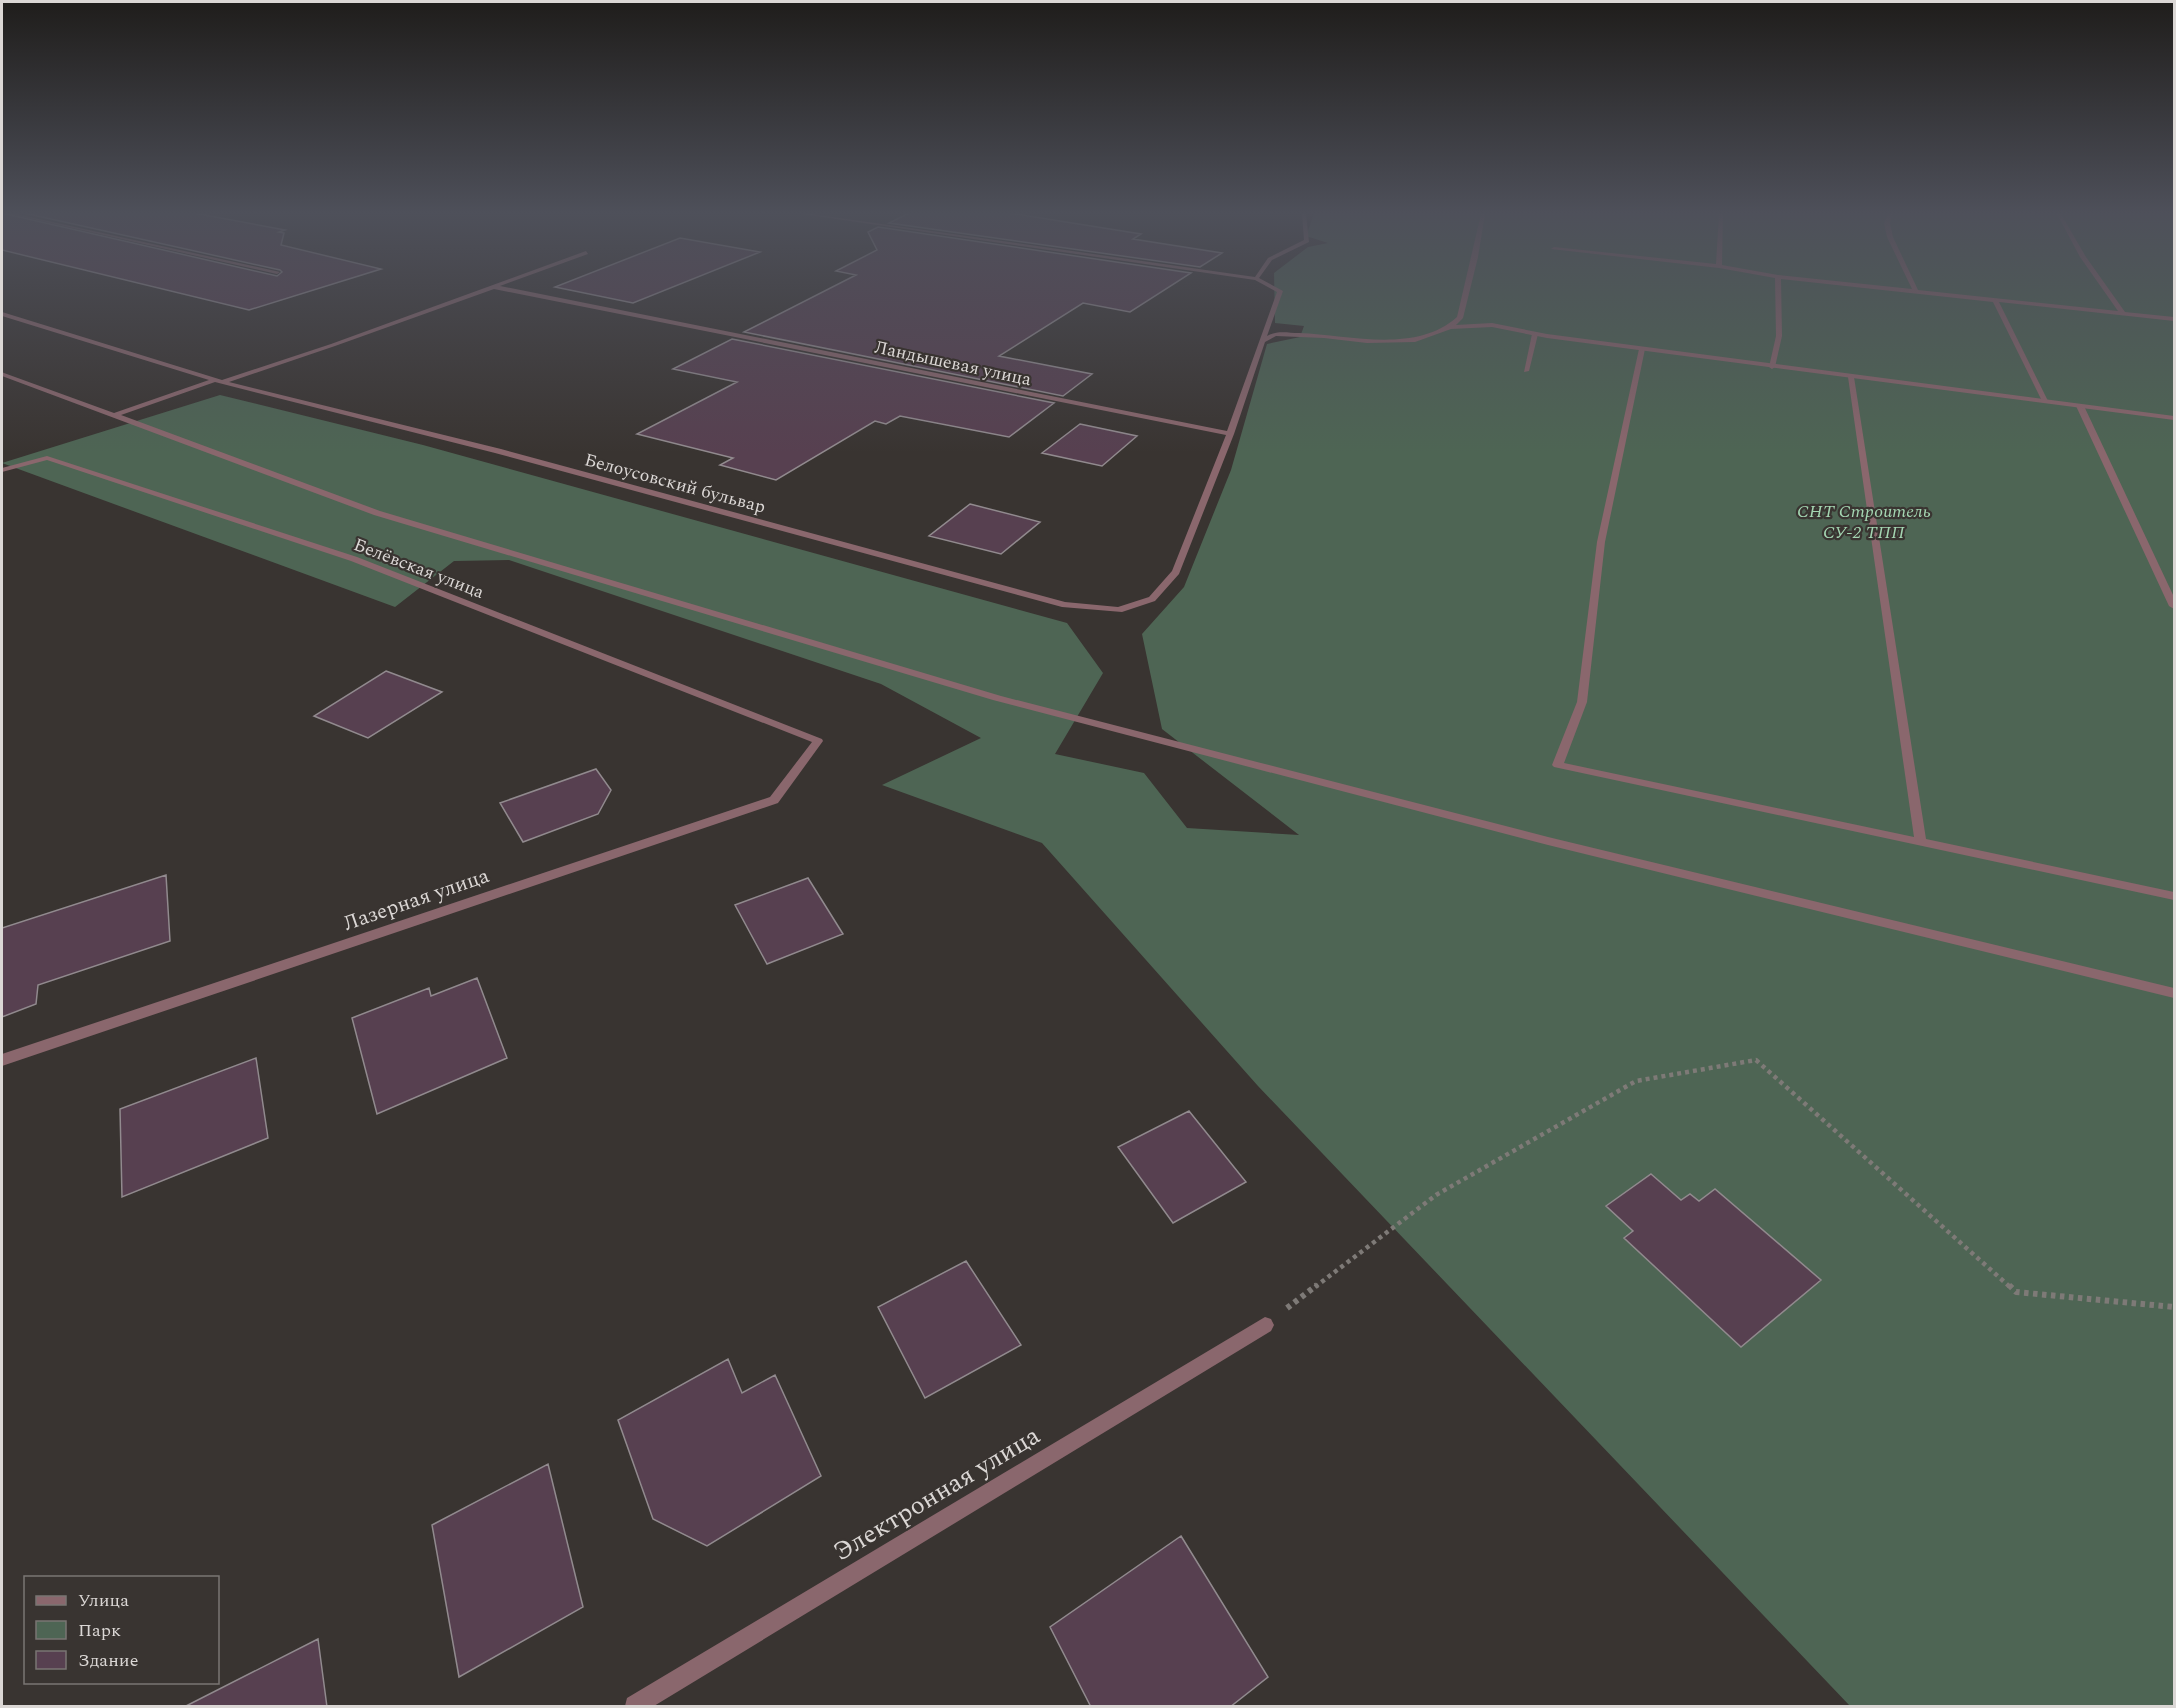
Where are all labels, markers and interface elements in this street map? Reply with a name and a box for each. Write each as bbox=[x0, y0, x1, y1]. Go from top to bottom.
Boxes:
street label: Ландышевая улица bbox=[872, 334, 1034, 393]
street label: Белоусовский бульвар bbox=[581, 446, 768, 521]
park label: СНТ Строитель СУ-2 ТПП bbox=[1797, 498, 1931, 546]
street label: Белёвская улица bbox=[350, 531, 488, 606]
street label: Лазерная улица bbox=[339, 860, 494, 940]
street label: Электронная улица bbox=[825, 1416, 1048, 1572]
legend bbox=[24, 1576, 219, 1684]
text: Улица bbox=[78, 1587, 129, 1614]
text: Парк bbox=[78, 1617, 121, 1644]
text: Здание bbox=[78, 1647, 138, 1674]

